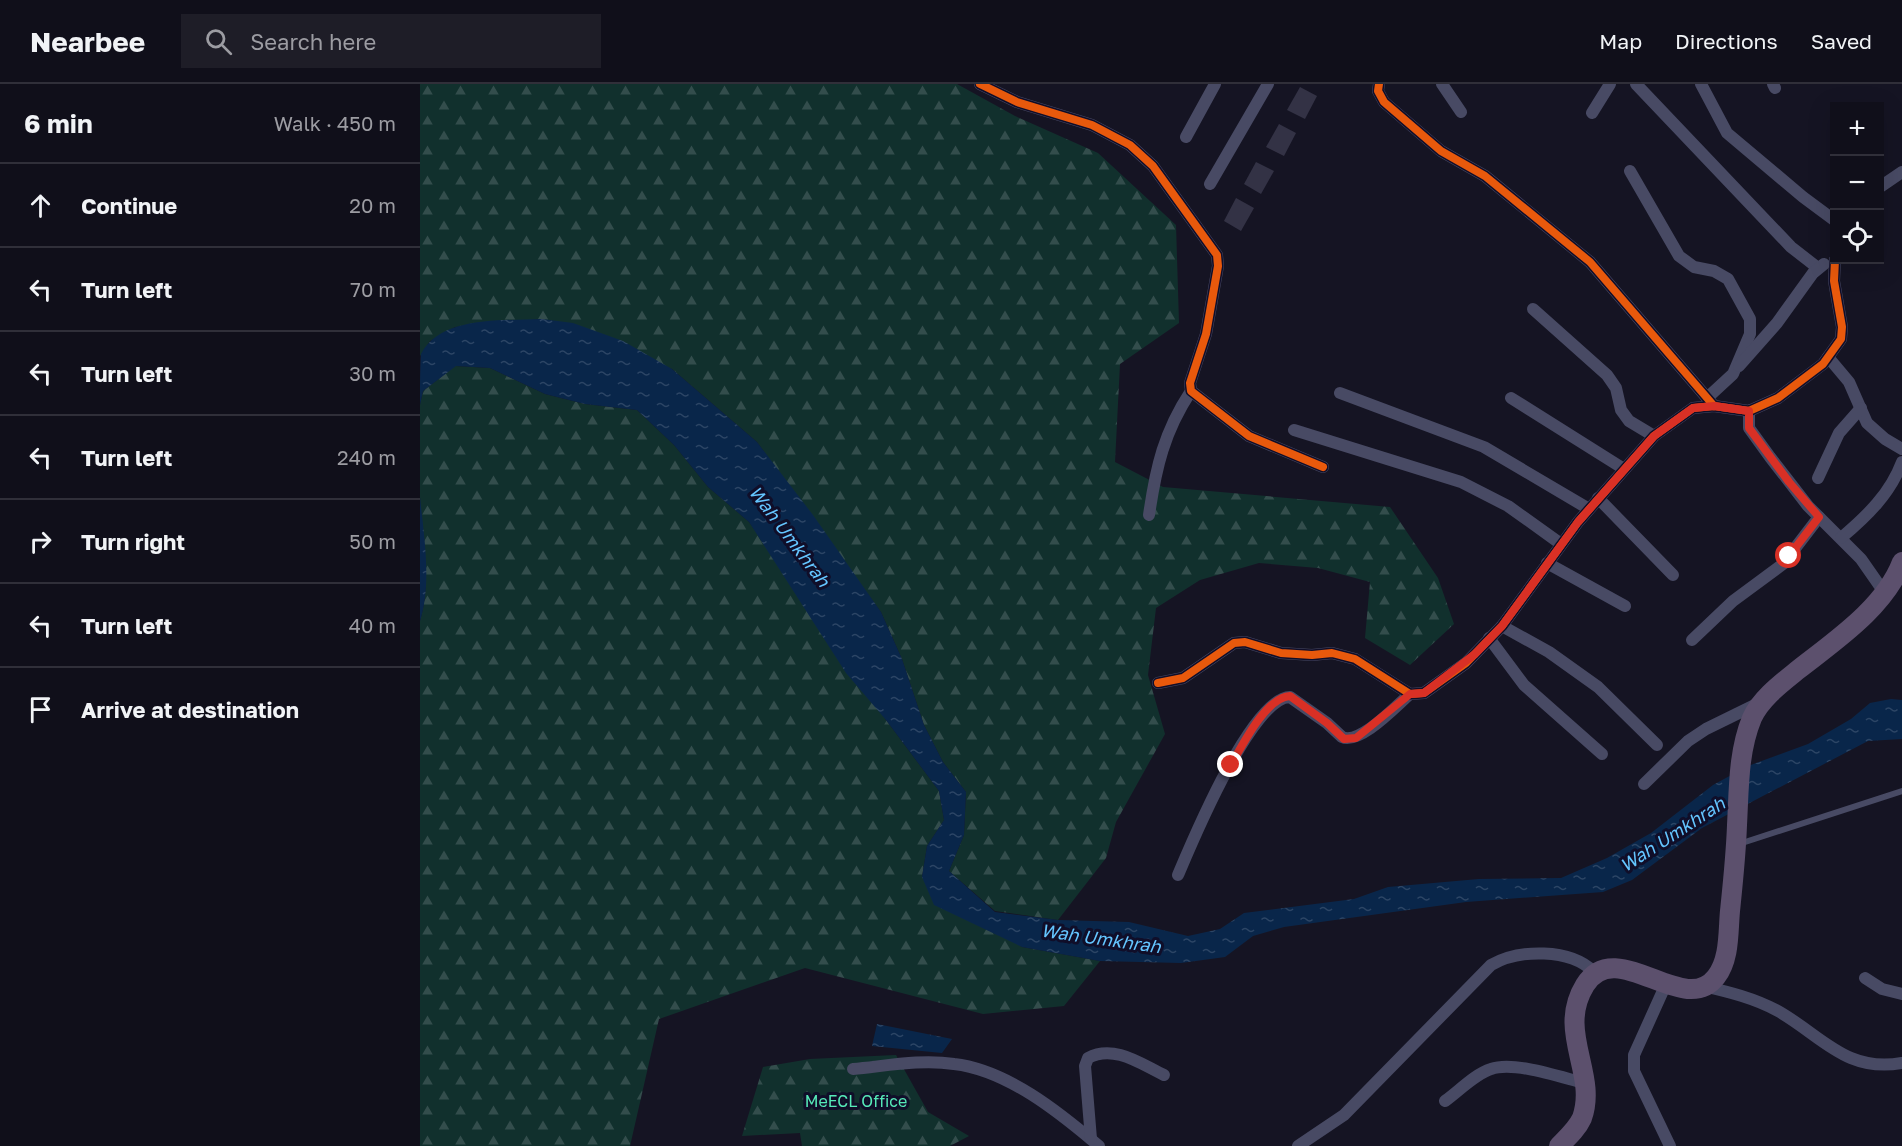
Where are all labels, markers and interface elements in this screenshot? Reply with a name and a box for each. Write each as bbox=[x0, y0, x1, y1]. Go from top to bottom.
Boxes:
search box bbox=[181, 14, 601, 68]
text: Nearbee bbox=[30, 25, 145, 58]
icon: search bbox=[202, 25, 235, 58]
text: Search here bbox=[250, 28, 376, 55]
text: Map bbox=[1599, 28, 1642, 54]
text: Directions bbox=[1675, 28, 1778, 54]
text: Saved bbox=[1811, 28, 1872, 54]
map controls bbox=[1830, 102, 1884, 264]
button: + bbox=[1830, 102, 1884, 156]
text: 6 min bbox=[24, 108, 93, 139]
text: Walk · 450 m bbox=[274, 111, 396, 135]
button: − bbox=[1830, 156, 1884, 210]
icon: ahead bbox=[24, 189, 57, 222]
text: Continue bbox=[81, 192, 177, 219]
text: 20 m bbox=[349, 193, 396, 217]
button: locate bbox=[1830, 210, 1884, 264]
icon: left bbox=[24, 273, 57, 306]
text: Turn left bbox=[81, 276, 172, 303]
text: 70 m bbox=[350, 277, 396, 301]
icon: left bbox=[24, 357, 57, 390]
text: Turn left bbox=[81, 360, 172, 387]
text: 30 m bbox=[349, 361, 396, 385]
icon: left bbox=[24, 441, 57, 474]
text: Turn left bbox=[81, 444, 172, 471]
text: 240 m bbox=[337, 445, 396, 469]
water label: Wah Umkhrah bbox=[745, 481, 836, 592]
icon: right bbox=[24, 525, 57, 558]
text: Turn right bbox=[81, 528, 185, 555]
text: 50 m bbox=[349, 529, 396, 553]
route start bbox=[1775, 542, 1801, 568]
icon: left bbox=[24, 609, 57, 642]
text: Turn left bbox=[81, 612, 172, 639]
text: 40 m bbox=[349, 613, 396, 637]
icon: arrive bbox=[24, 693, 57, 726]
text: Arrive at destination bbox=[81, 696, 299, 723]
route end bbox=[1217, 751, 1243, 777]
water label: Wah Umkhrah bbox=[1615, 791, 1729, 876]
water label: Wah Umkhrah bbox=[1040, 919, 1163, 957]
park label: MeECL Office bbox=[805, 1091, 907, 1111]

